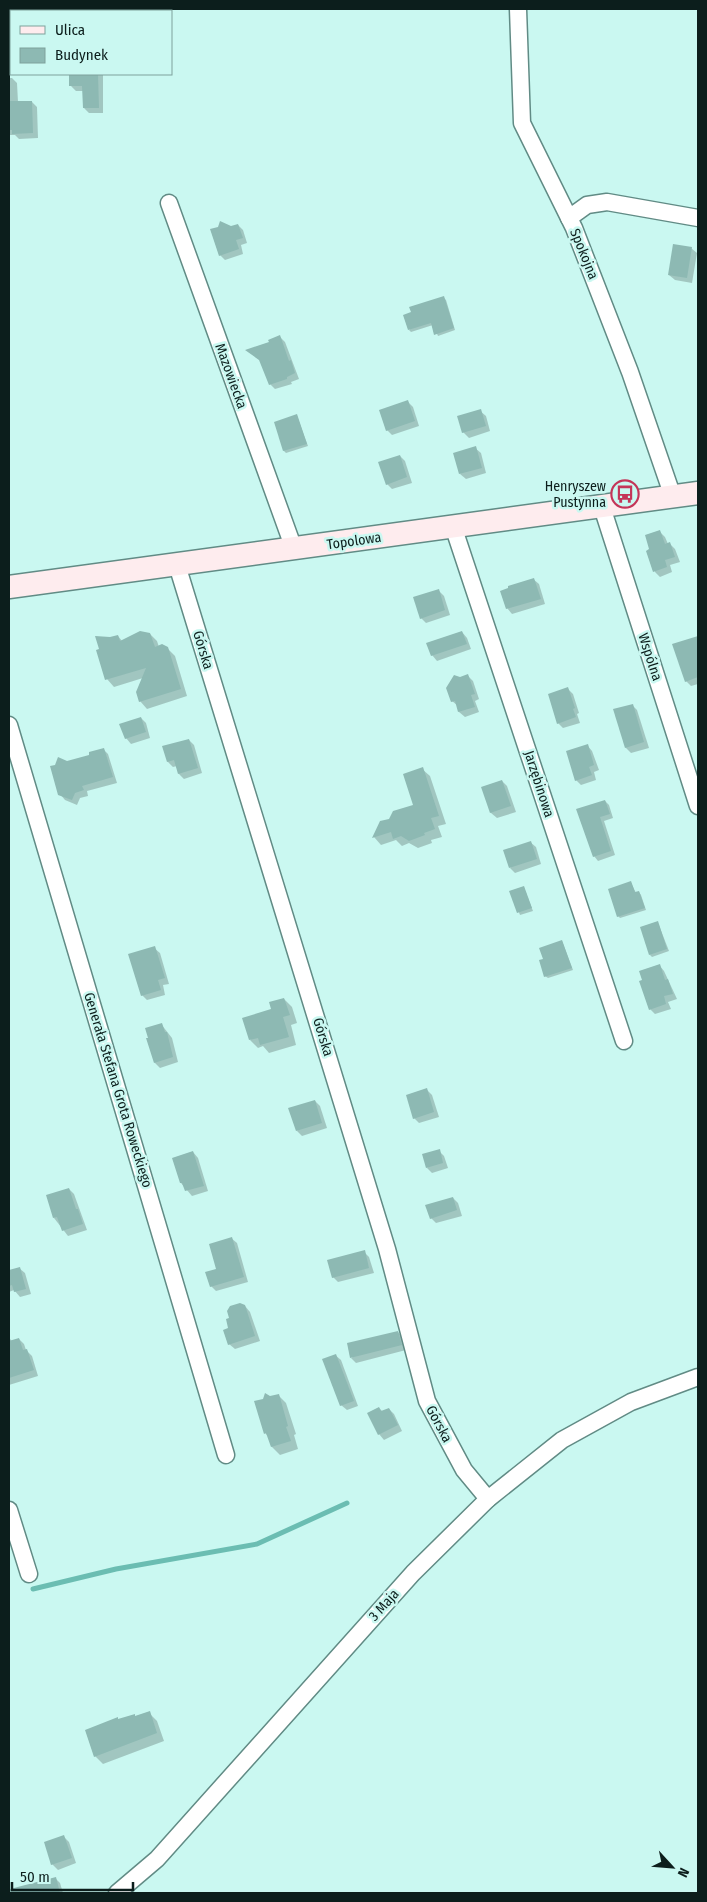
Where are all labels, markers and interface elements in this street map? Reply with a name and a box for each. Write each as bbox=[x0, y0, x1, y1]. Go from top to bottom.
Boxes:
legend bbox=[10, 10, 172, 75]
text: Ulica bbox=[55, 21, 85, 39]
text: Budynek bbox=[55, 46, 108, 64]
street label: Spokojna bbox=[566, 226, 602, 282]
street label: Mazowiecka bbox=[211, 341, 251, 411]
place label: Henryszew Pustynna bbox=[545, 478, 606, 511]
bus stop icon: Henryszew Pustynna bbox=[610, 479, 640, 509]
street label: Topolowa bbox=[326, 529, 382, 553]
street label: Górska bbox=[189, 629, 217, 671]
street label: Wspólna bbox=[634, 631, 666, 683]
street label: Jarzębinowa bbox=[520, 748, 558, 820]
street label: Generała Stefana Grota Roweckiego bbox=[80, 990, 156, 1190]
street label: Górska bbox=[309, 1016, 337, 1058]
street label: Górska bbox=[422, 1403, 456, 1445]
street label: 3 Maja bbox=[365, 1586, 403, 1624]
north arrow bbox=[647, 1842, 697, 1892]
scale bar bbox=[12, 1860, 134, 1892]
text: N bbox=[674, 1865, 693, 1880]
text: 50 m bbox=[20, 1868, 50, 1886]

